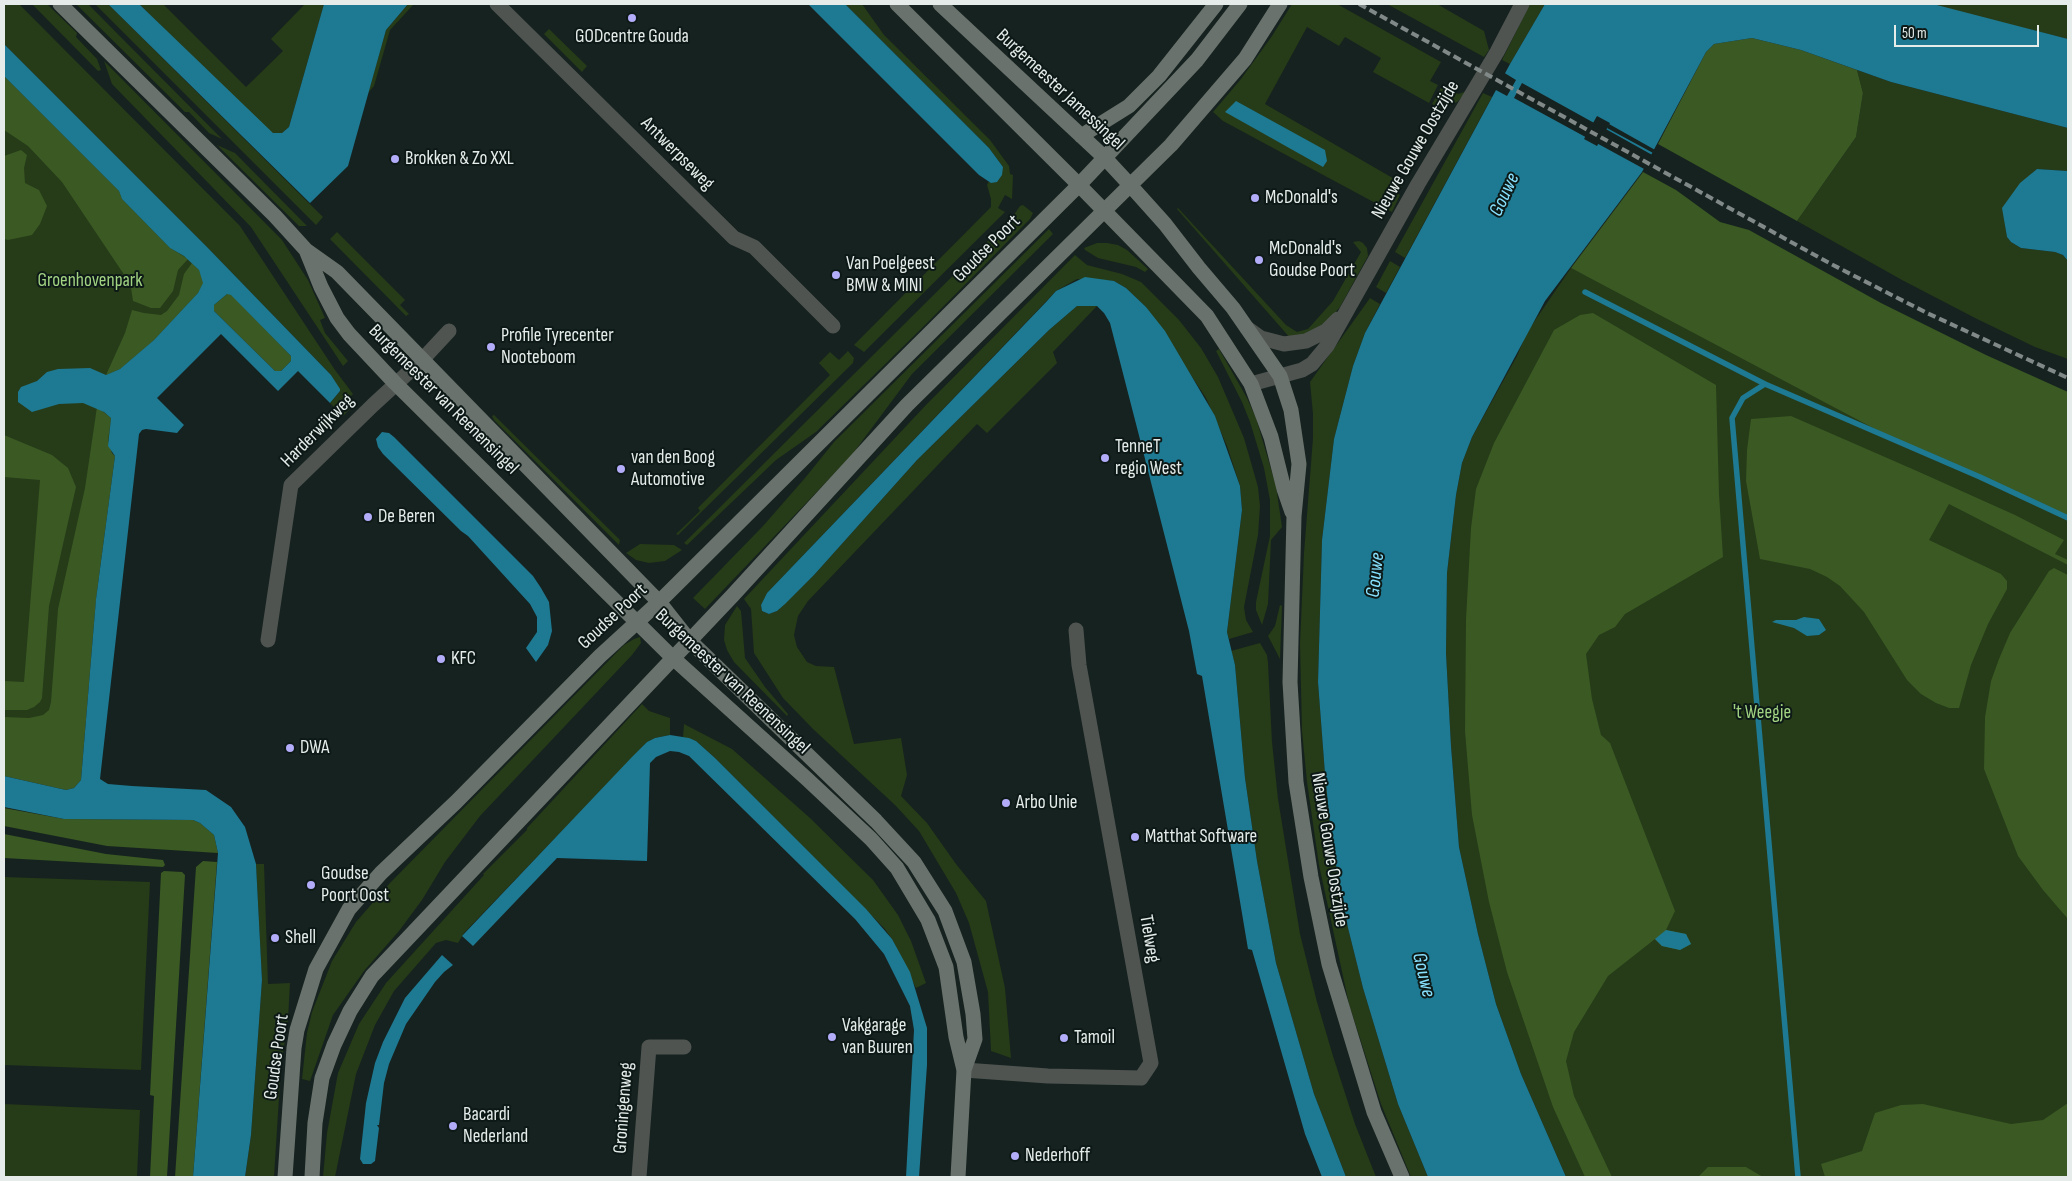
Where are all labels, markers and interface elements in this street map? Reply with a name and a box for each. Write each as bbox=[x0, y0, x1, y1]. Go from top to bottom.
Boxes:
marker: GODcentre Gouda bbox=[626, 12, 638, 24]
scale bar bbox=[1897, 15, 2042, 47]
text: 50 m bbox=[1902, 24, 1927, 43]
street label: Burgemeester Jamessingel bbox=[991, 25, 1129, 155]
place label: GODcentre Gouda bbox=[575, 26, 689, 48]
street label: Nieuwe Gouwe Oostzijde bbox=[1367, 77, 1465, 223]
street label: Antwerpseweg bbox=[636, 113, 718, 195]
place label: Brokken & Zo XXL bbox=[405, 148, 514, 170]
marker: Brokken & Zo XXL bbox=[389, 153, 401, 165]
water label: Gouwe bbox=[1485, 170, 1525, 220]
place label: McDonald's bbox=[1265, 187, 1338, 209]
marker: McDonald's bbox=[1249, 192, 1261, 204]
street label: Goudse Poort bbox=[949, 211, 1025, 287]
place label: McDonald's Goudse Poort bbox=[1269, 238, 1355, 282]
place label: Van Poelgeest BMW & MINI bbox=[846, 253, 935, 297]
marker: McDonald's Goudse Poort bbox=[1253, 254, 1265, 266]
marker: Van Poelgeest BMW & MINI bbox=[830, 269, 842, 281]
park label: Groenhovenpark bbox=[37, 270, 143, 292]
street label: Burgemeester van Reenensingel bbox=[363, 320, 523, 480]
place label: Profile Tyrecenter Nooteboom bbox=[501, 325, 614, 369]
marker: Profile Tyrecenter Nooteboom bbox=[485, 341, 497, 353]
street label: Harderwijkweg bbox=[277, 390, 359, 472]
place label: TenneT regio West bbox=[1115, 436, 1182, 480]
place label: van den Boog Automotive bbox=[631, 447, 715, 491]
marker: TenneT regio West bbox=[1099, 452, 1111, 464]
marker: van den Boog Automotive bbox=[615, 463, 627, 475]
place label: De Beren bbox=[378, 506, 435, 528]
marker: De Beren bbox=[362, 511, 374, 523]
water label: Gouwe bbox=[1362, 551, 1390, 599]
street label: Goudse Poort bbox=[574, 579, 652, 655]
street label: Burgemeester van Reenensingel bbox=[650, 604, 814, 760]
place label: KFC bbox=[451, 648, 476, 670]
marker: KFC bbox=[435, 653, 447, 665]
park label: 't Weegje bbox=[1733, 702, 1791, 724]
place label: DWA bbox=[300, 737, 329, 759]
marker: DWA bbox=[284, 742, 296, 754]
street label: Nieuwe Gouwe Oostzijde bbox=[1306, 771, 1352, 929]
place label: Arbo Unie bbox=[1016, 792, 1077, 814]
marker: Arbo Unie bbox=[1000, 797, 1012, 809]
place label: Matthat Software bbox=[1145, 826, 1257, 848]
marker: Matthat Software bbox=[1129, 831, 1141, 843]
place label: Goudse Poort Oost bbox=[321, 863, 389, 907]
marker: Goudse Poort Oost bbox=[305, 879, 317, 891]
street label: Tielweg bbox=[1134, 913, 1164, 965]
place label: Shell bbox=[285, 927, 316, 949]
marker: Shell bbox=[269, 932, 281, 944]
water label: Gouwe bbox=[1406, 950, 1440, 1000]
street label: Goudse Poort bbox=[260, 1013, 294, 1101]
place label: Vakgarage van Buuren bbox=[842, 1015, 913, 1059]
place label: Tamoil bbox=[1074, 1027, 1115, 1049]
marker: Vakgarage van Buuren bbox=[826, 1031, 838, 1043]
marker: Tamoil bbox=[1058, 1032, 1070, 1044]
street label: Groningenweg bbox=[609, 1062, 639, 1154]
place label: Bacardi Nederland bbox=[463, 1104, 528, 1148]
marker: Bacardi Nederland bbox=[447, 1120, 459, 1132]
place label: Nederhoff bbox=[1025, 1145, 1090, 1167]
marker: Nederhoff bbox=[1009, 1150, 1021, 1162]

